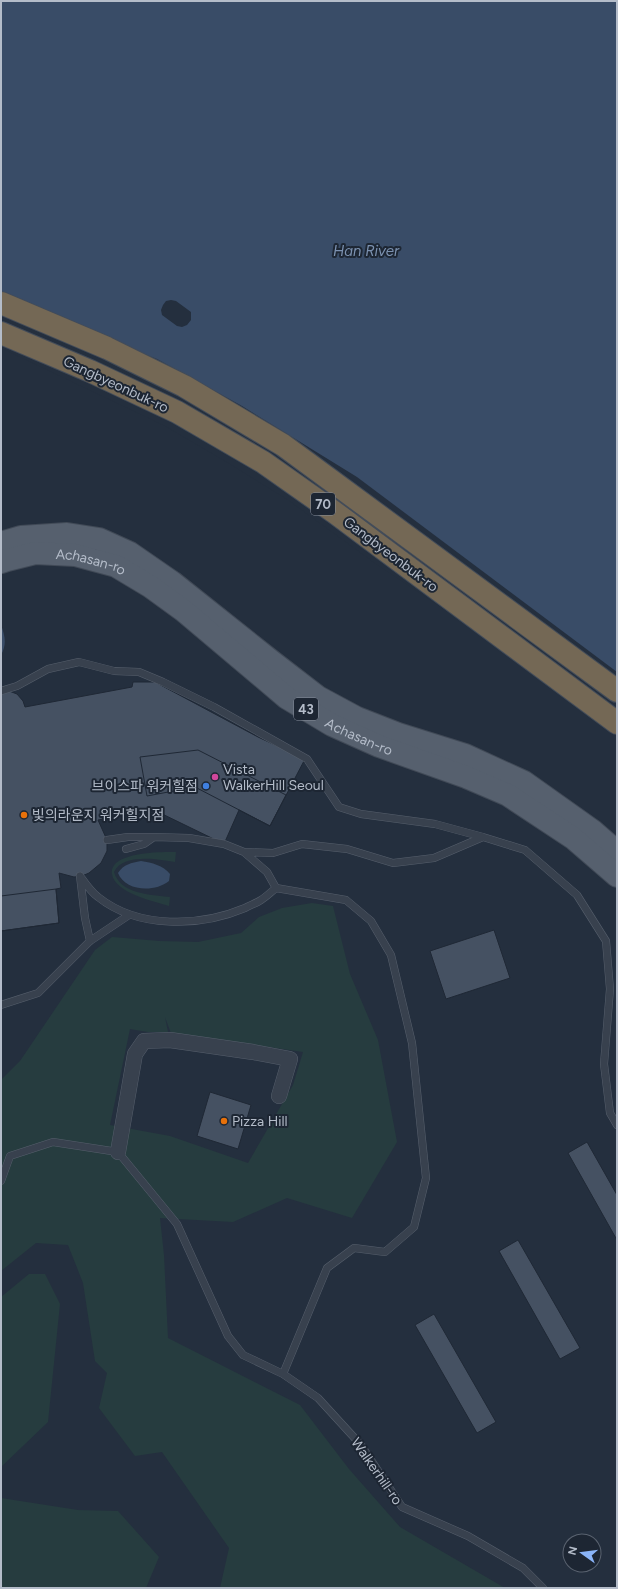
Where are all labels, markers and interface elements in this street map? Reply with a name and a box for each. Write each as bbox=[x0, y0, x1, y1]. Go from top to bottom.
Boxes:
water label: Han River bbox=[333, 242, 400, 260]
street label: Gangbyeonbuk-ro bbox=[60, 353, 171, 416]
road number: 70 bbox=[311, 493, 335, 515]
street label: Gangbyeonbuk-ro bbox=[340, 513, 441, 596]
street label: Achasan-ro bbox=[55, 546, 129, 579]
road number: 43 bbox=[294, 698, 318, 720]
street label: Achasan-ro bbox=[322, 715, 395, 759]
place label: Vista WalkerHill Seoul bbox=[223, 761, 324, 794]
marker: Vista WalkerHill Seoul bbox=[210, 772, 220, 782]
place label: 브이스파 워커힐점 bbox=[92, 778, 198, 795]
marker: 브이스파 워커힐점 bbox=[201, 781, 211, 791]
place label: 빛의라운지 워커힐지점 bbox=[32, 807, 164, 824]
marker: 빛의라운지 워커힐지점 bbox=[19, 810, 29, 820]
place label: Pizza Hill bbox=[232, 1113, 288, 1130]
marker: Pizza Hill bbox=[219, 1116, 229, 1126]
street label: Walkerhill-ro bbox=[347, 1434, 406, 1508]
north arrow bbox=[562, 1533, 602, 1573]
text: N bbox=[565, 1545, 580, 1556]

